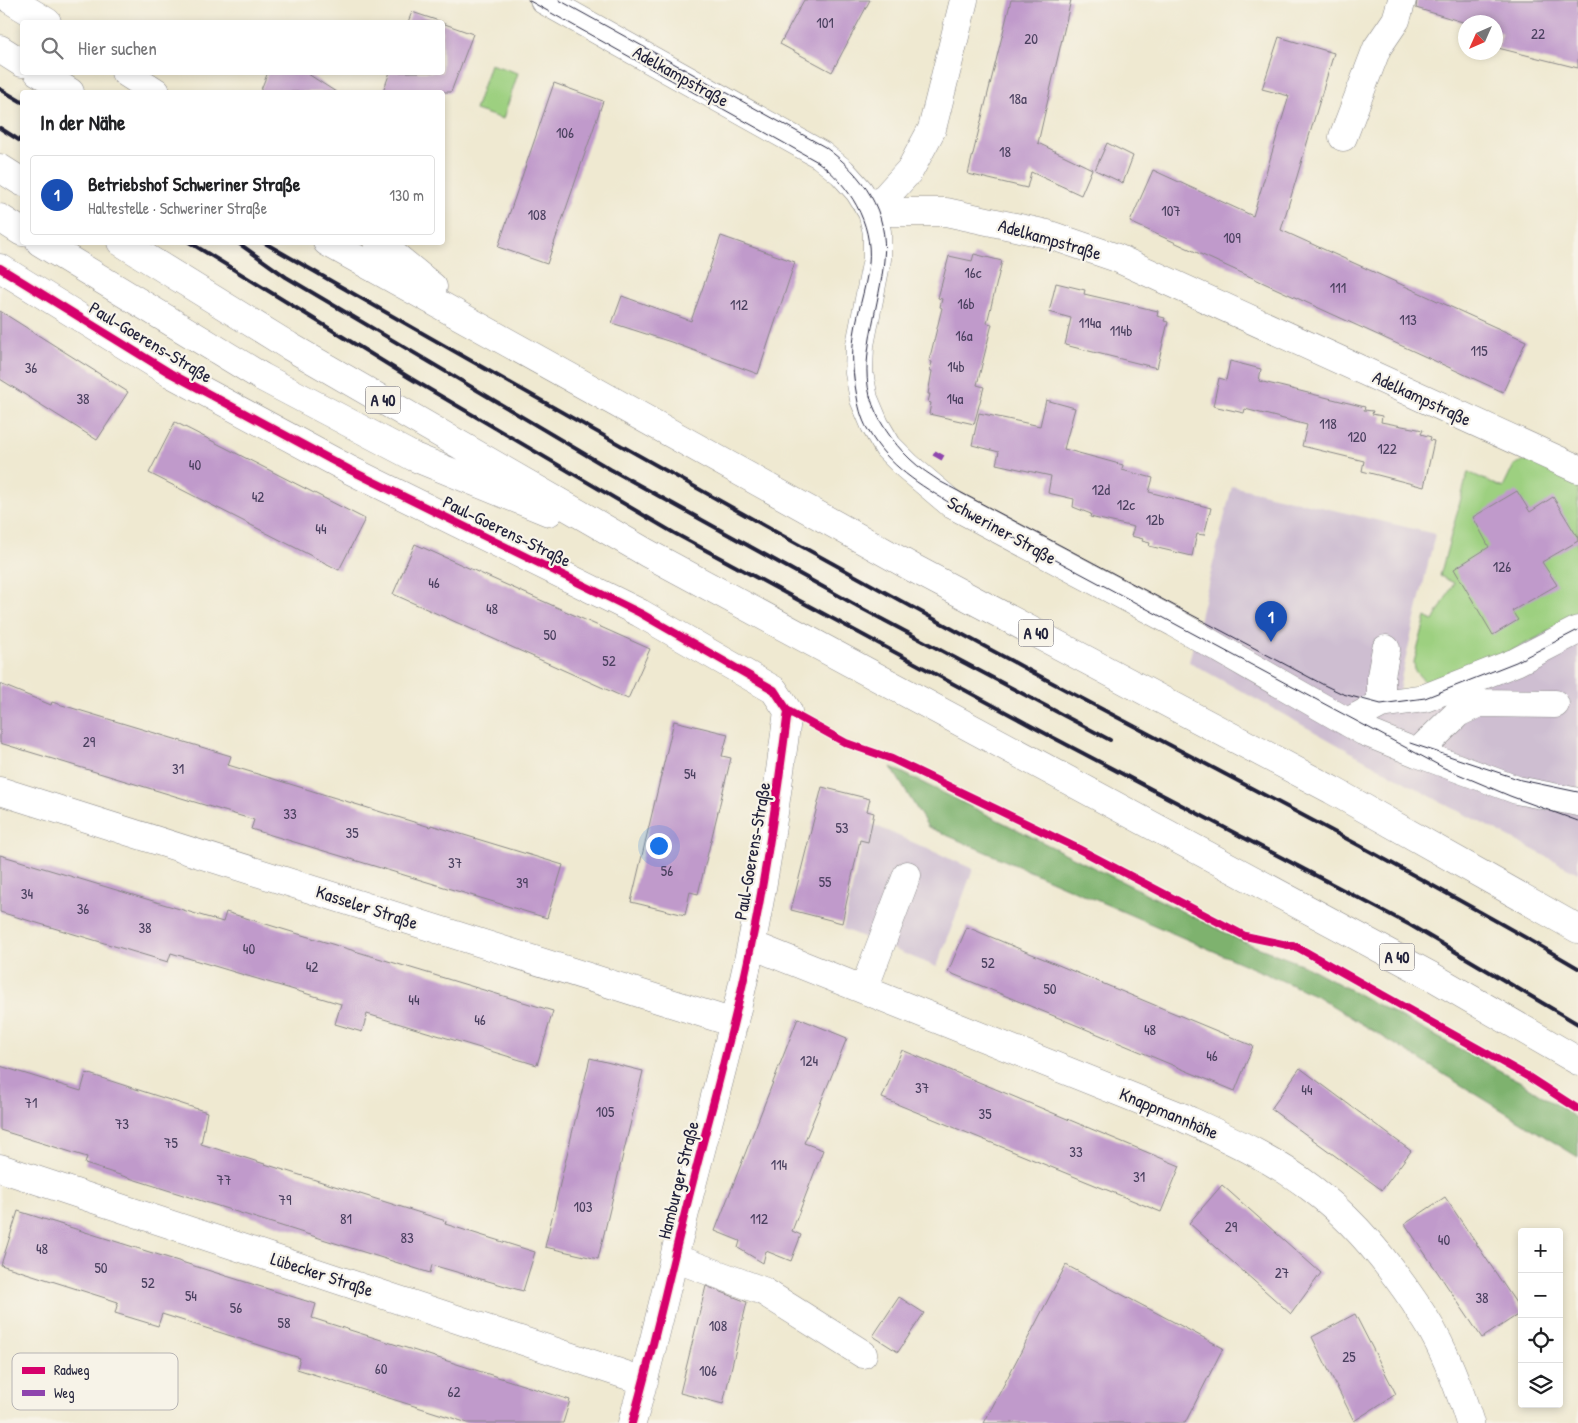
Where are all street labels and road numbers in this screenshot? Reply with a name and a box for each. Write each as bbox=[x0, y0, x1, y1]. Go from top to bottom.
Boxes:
street label: Adelkampstraße bbox=[629, 39, 733, 113]
street label: Adelkampstraße bbox=[996, 212, 1104, 266]
street label: Paul-Goerens-Straße bbox=[85, 295, 217, 389]
street label: Adelkampstraße bbox=[1369, 364, 1475, 432]
road number: A 40 bbox=[366, 386, 400, 414]
street label: Paul-Goerens-Straße bbox=[439, 489, 575, 573]
street label: Schweriner Straße bbox=[943, 490, 1061, 570]
road number: A 40 bbox=[1018, 620, 1054, 646]
street label: Paul-Goerens-Straße bbox=[728, 780, 776, 922]
street label: Kasseler Straße bbox=[313, 879, 421, 935]
road number: A 40 bbox=[1380, 944, 1414, 970]
street label: Knappmannhöhe bbox=[1116, 1081, 1222, 1145]
street label: Hamburger Straße bbox=[651, 1118, 705, 1242]
street label: Lübecker Straße bbox=[268, 1246, 376, 1302]

